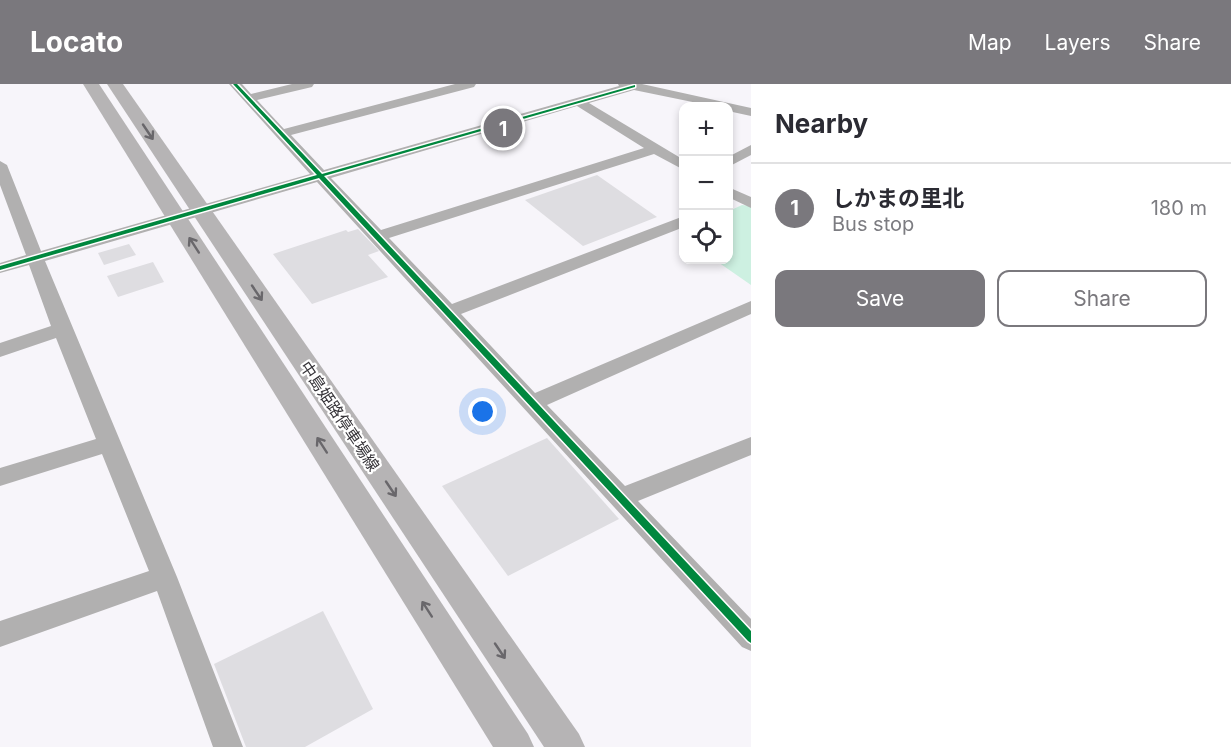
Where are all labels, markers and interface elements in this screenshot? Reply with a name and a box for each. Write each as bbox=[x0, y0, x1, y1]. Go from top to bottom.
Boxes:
text: Locato bbox=[30, 25, 123, 59]
text: Map bbox=[968, 30, 1012, 55]
text: Layers bbox=[1045, 30, 1111, 55]
text: Share bbox=[1144, 30, 1201, 55]
map controls bbox=[679, 102, 733, 264]
button: + bbox=[679, 102, 733, 156]
pin: 1 bbox=[484, 106, 522, 150]
text: Nearby bbox=[775, 108, 868, 139]
one-way arrow bbox=[141, 124, 154, 141]
button: − bbox=[679, 156, 733, 210]
text: しかまの里北 bbox=[832, 185, 964, 211]
text: 1 bbox=[790, 196, 799, 220]
text: 180 m bbox=[1151, 196, 1207, 220]
button: locate bbox=[679, 210, 733, 264]
text: Bus stop bbox=[832, 212, 914, 236]
one-way arrow bbox=[188, 237, 200, 254]
button: Save bbox=[775, 270, 985, 327]
button: Share bbox=[997, 270, 1207, 327]
one-way arrow bbox=[251, 285, 263, 301]
street label: 中島姫路停車場線 bbox=[296, 357, 384, 475]
your location bbox=[468, 397, 497, 426]
one-way arrow bbox=[315, 437, 327, 454]
one-way arrow bbox=[384, 481, 397, 498]
one-way arrow bbox=[420, 601, 432, 618]
one-way arrow bbox=[494, 642, 506, 658]

